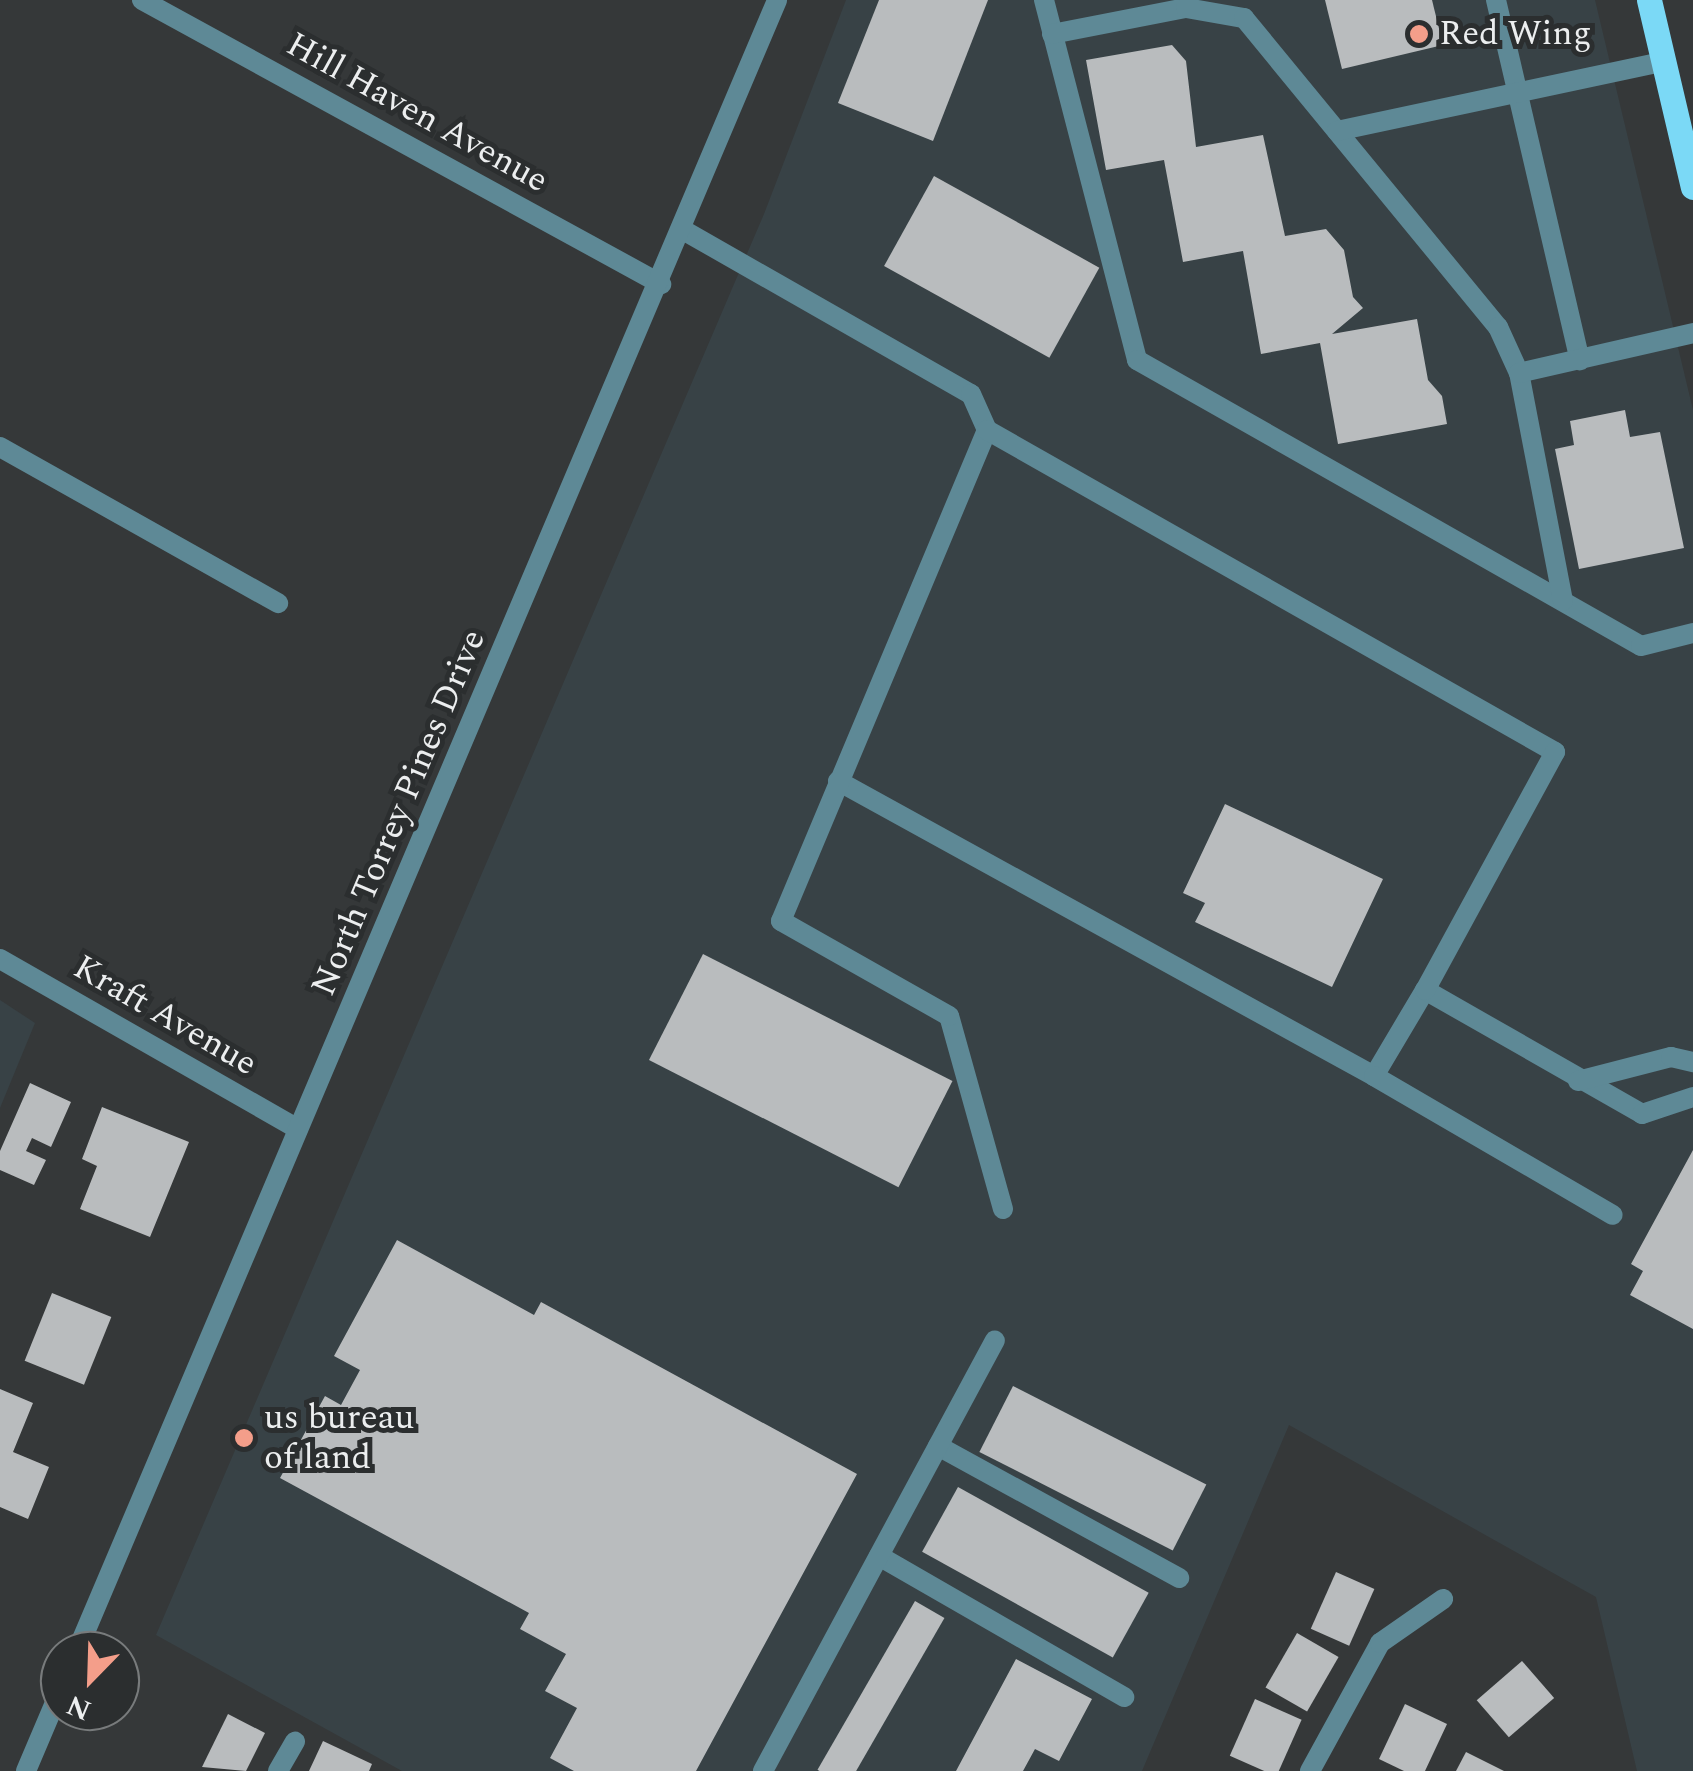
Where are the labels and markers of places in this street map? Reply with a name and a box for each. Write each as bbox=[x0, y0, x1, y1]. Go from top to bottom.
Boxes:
place label: Red Wing bbox=[1439, 13, 1592, 55]
marker: Red Wing bbox=[1408, 23, 1430, 45]
place label: us bureau of land bbox=[264, 1397, 414, 1479]
marker: us bureau of land bbox=[233, 1427, 255, 1449]

